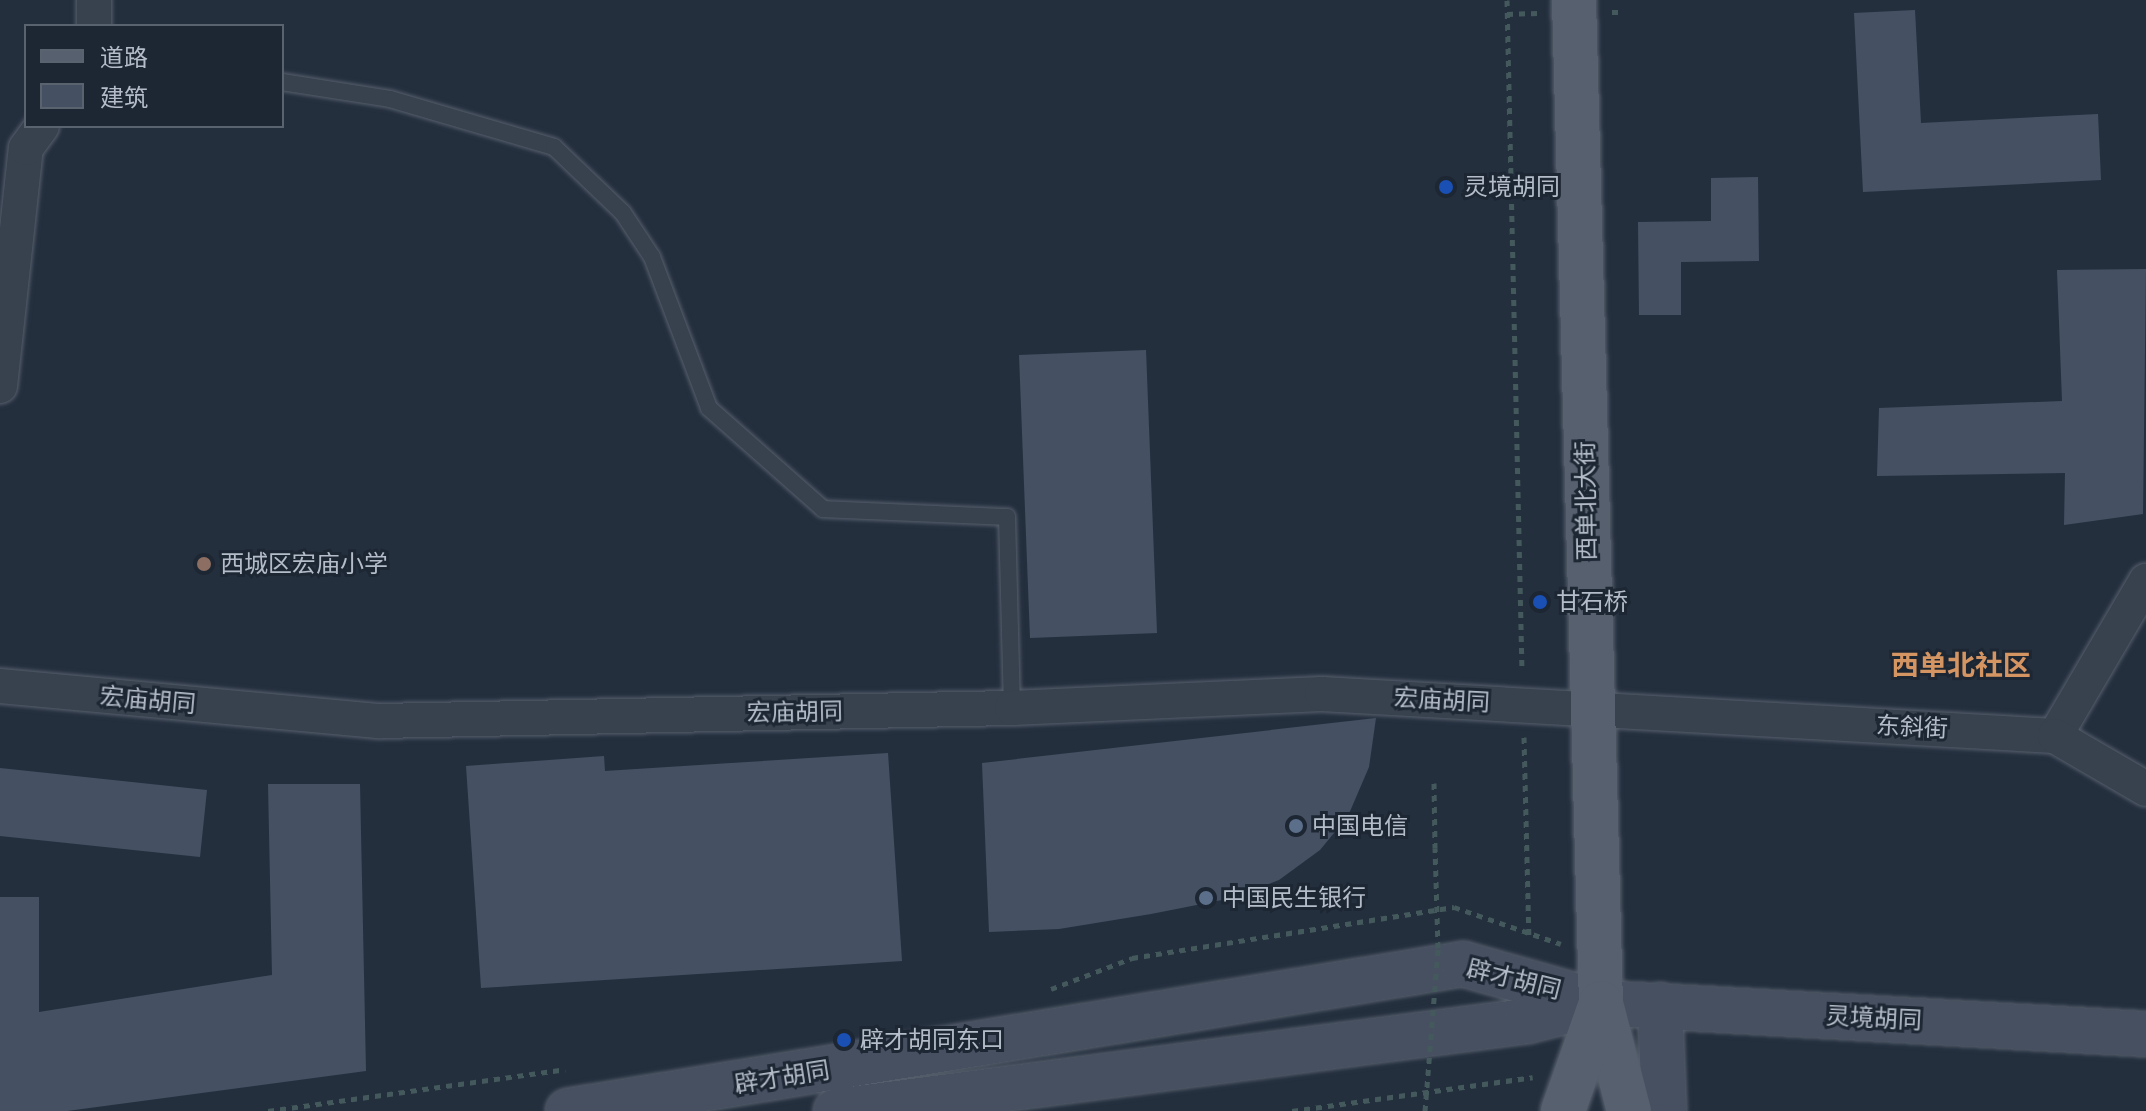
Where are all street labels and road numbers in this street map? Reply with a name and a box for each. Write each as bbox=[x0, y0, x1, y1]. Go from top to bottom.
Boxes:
street label: 西单北大街 bbox=[1571, 441, 1601, 561]
street label: 宏庙胡同 bbox=[99, 681, 197, 719]
street label: 宏庙胡同 bbox=[1393, 683, 1491, 717]
street label: 宏庙胡同 bbox=[747, 697, 843, 727]
street label: 东斜街 bbox=[1875, 711, 1949, 743]
street label: 辟才胡同 bbox=[1464, 953, 1564, 1005]
street label: 灵境胡同 bbox=[1825, 1001, 1923, 1035]
street label: 辟才胡同 bbox=[732, 1055, 832, 1099]

